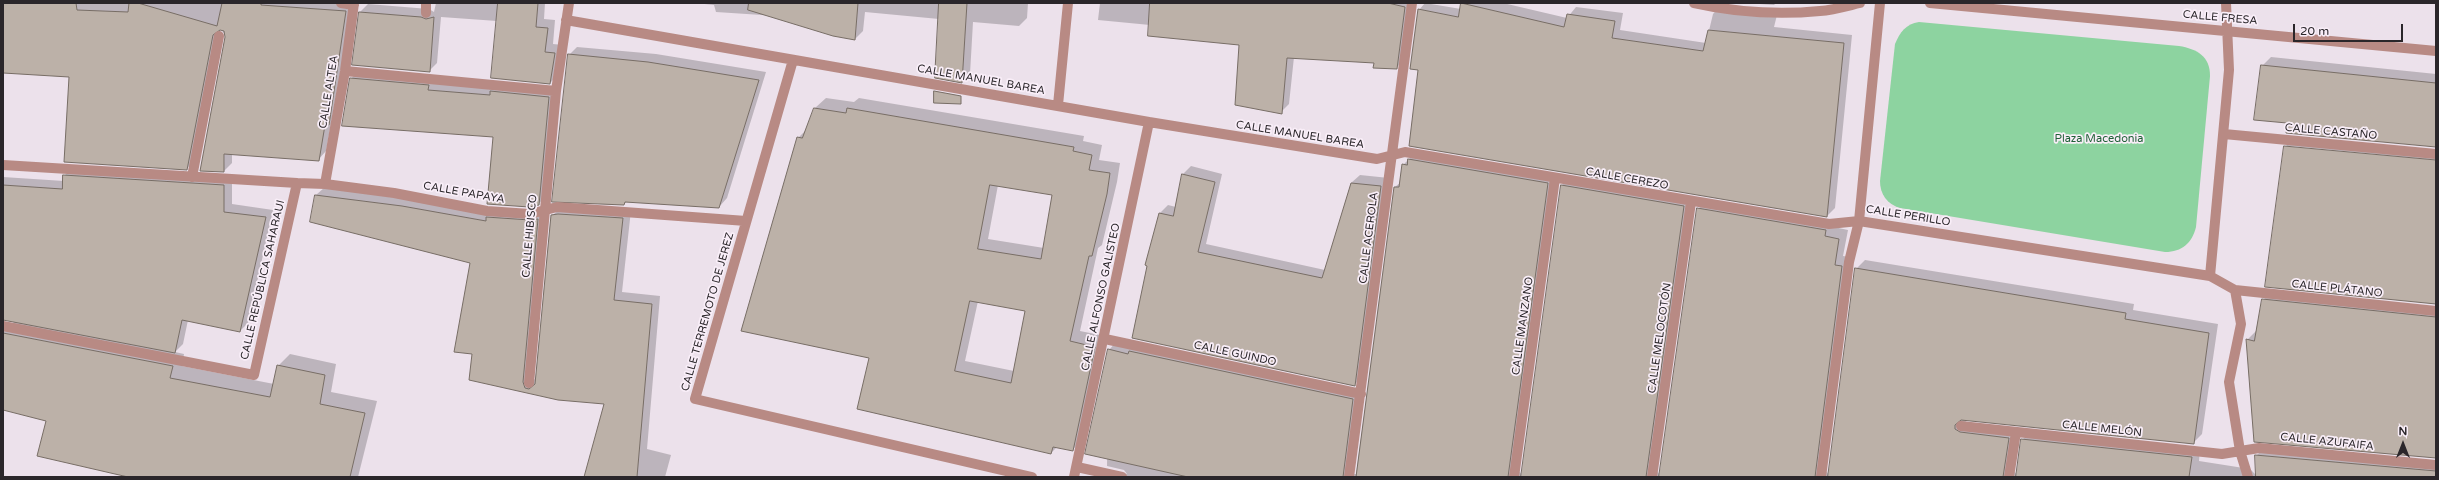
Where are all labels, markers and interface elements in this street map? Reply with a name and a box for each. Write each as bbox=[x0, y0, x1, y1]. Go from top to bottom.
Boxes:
street label: CALLE FRESA bbox=[2182, 8, 2258, 28]
scale bar bbox=[2295, 16, 2405, 42]
text: 20 m bbox=[2300, 24, 2329, 38]
street label: CALLE ALTEA bbox=[317, 54, 341, 130]
street label: CALLE MANUEL BAREA bbox=[916, 62, 1046, 98]
street label: CALLE MANUEL BAREA bbox=[1235, 118, 1365, 152]
street label: CALLE CASTAÑO bbox=[2284, 121, 2378, 143]
park label: Plaza Macedonia bbox=[2055, 132, 2143, 146]
street label: CALLE CEREZO bbox=[1585, 165, 1669, 193]
street label: CALLE PAPAYA bbox=[422, 179, 506, 207]
street label: CALLE ACEROLA bbox=[1357, 191, 1381, 285]
street label: CALLE HIBISCO bbox=[520, 194, 540, 278]
street label: CALLE REPÚBLICA SAHARAUI bbox=[238, 199, 288, 361]
street label: CALLE PERILLO bbox=[1865, 203, 1951, 229]
street label: CALLE ALFONSO GALISTEO bbox=[1079, 222, 1123, 372]
street label: CALLE TERREMOTO DE JEREZ bbox=[679, 231, 737, 393]
street label: CALLE MANZANO bbox=[1510, 276, 1536, 376]
street label: CALLE PLÁTANO bbox=[2291, 278, 2383, 300]
street label: CALLE MELOCOTÓN bbox=[1646, 282, 1674, 394]
street label: CALLE GUINDO bbox=[1192, 339, 1278, 369]
street label: CALLE MELÓN bbox=[2061, 418, 2143, 440]
north arrow bbox=[2383, 424, 2423, 464]
text: N bbox=[2399, 425, 2407, 438]
street label: CALLE AZUFAIFA bbox=[2280, 431, 2374, 453]

